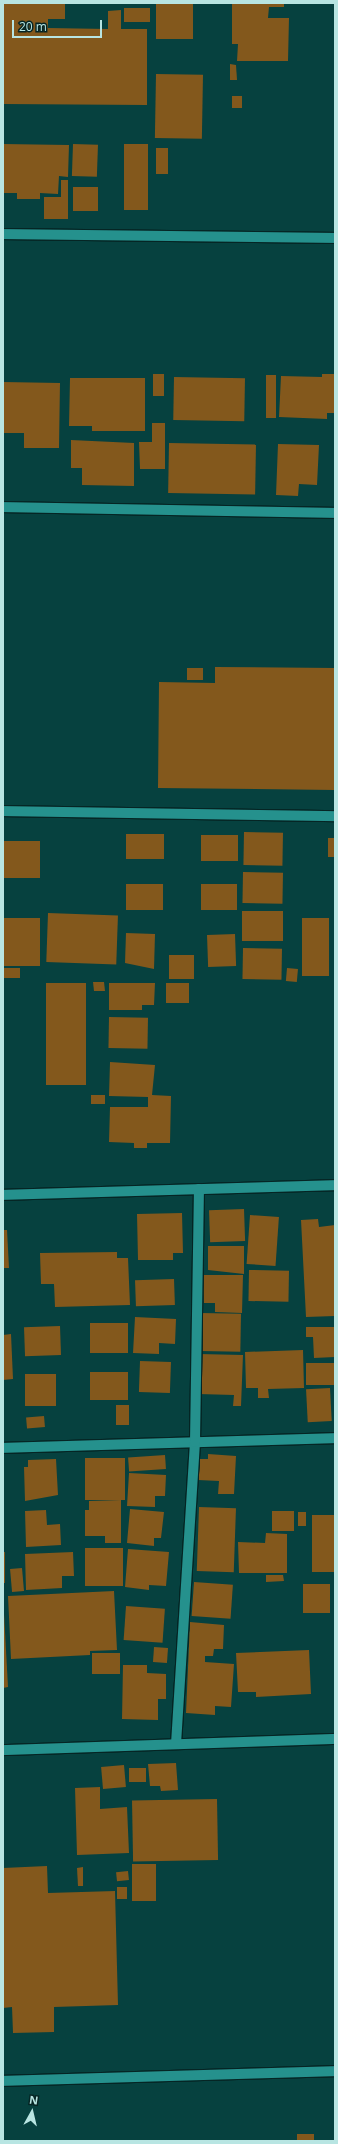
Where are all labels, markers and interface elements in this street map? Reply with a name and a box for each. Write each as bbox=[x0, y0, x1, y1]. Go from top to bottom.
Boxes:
scale bar bbox=[14, 12, 104, 38]
text: 20 m bbox=[19, 18, 47, 35]
north arrow bbox=[12, 2092, 52, 2132]
text: N bbox=[28, 2092, 39, 2108]

